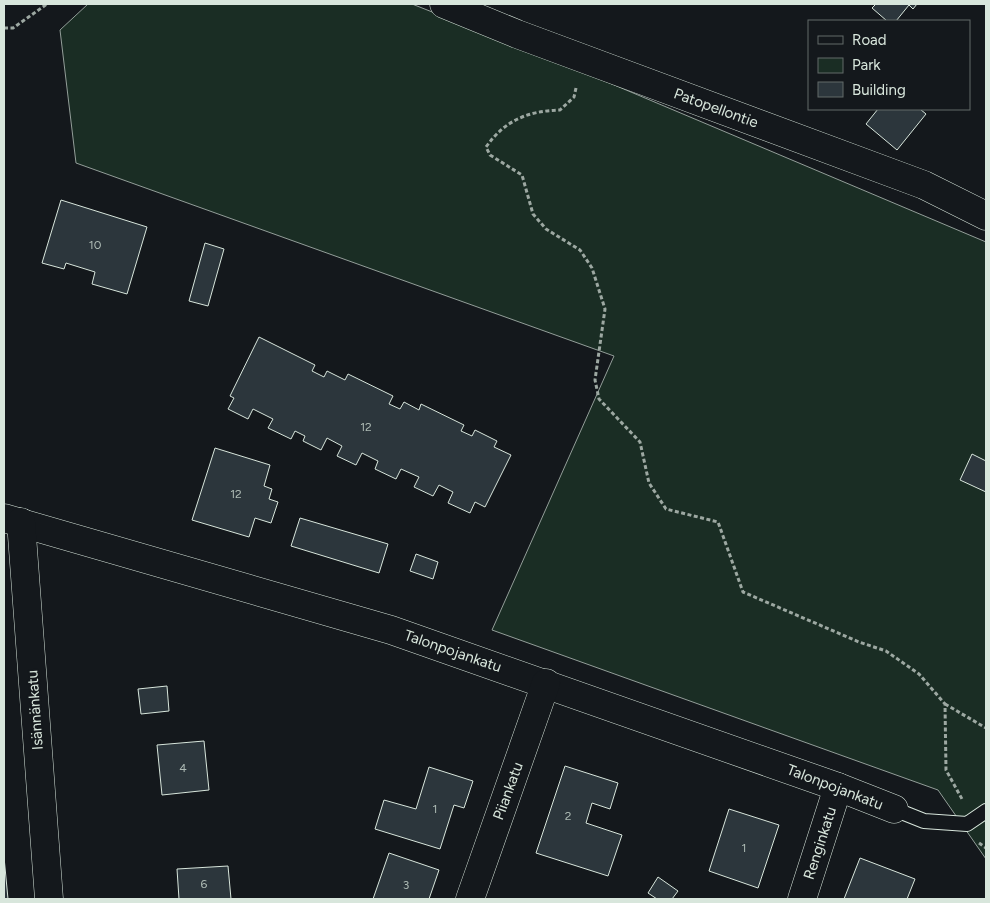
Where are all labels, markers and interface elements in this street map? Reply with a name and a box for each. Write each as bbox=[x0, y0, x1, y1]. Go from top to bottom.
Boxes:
legend bbox=[808, 20, 970, 110]
text: Road bbox=[852, 31, 887, 49]
text: Park bbox=[852, 56, 881, 74]
text: Building bbox=[852, 81, 906, 99]
street label: Patopellontie bbox=[671, 84, 761, 132]
house number: 10 bbox=[89, 238, 102, 252]
house number: 12 bbox=[360, 420, 372, 434]
house number: 12 bbox=[230, 487, 242, 501]
street label: Talonpojankatu bbox=[402, 626, 504, 676]
street label: Isännänkatu bbox=[23, 669, 47, 751]
street label: Piiankatu bbox=[489, 760, 527, 822]
street label: Talonpojankatu bbox=[784, 760, 886, 814]
house number: 4 bbox=[179, 761, 187, 775]
house number: 1 bbox=[433, 802, 437, 816]
street label: Renginkatu bbox=[800, 804, 840, 882]
house number: 2 bbox=[565, 809, 571, 823]
house number: 1 bbox=[742, 841, 746, 855]
house number: 6 bbox=[201, 877, 208, 891]
house number: 3 bbox=[403, 878, 409, 892]

